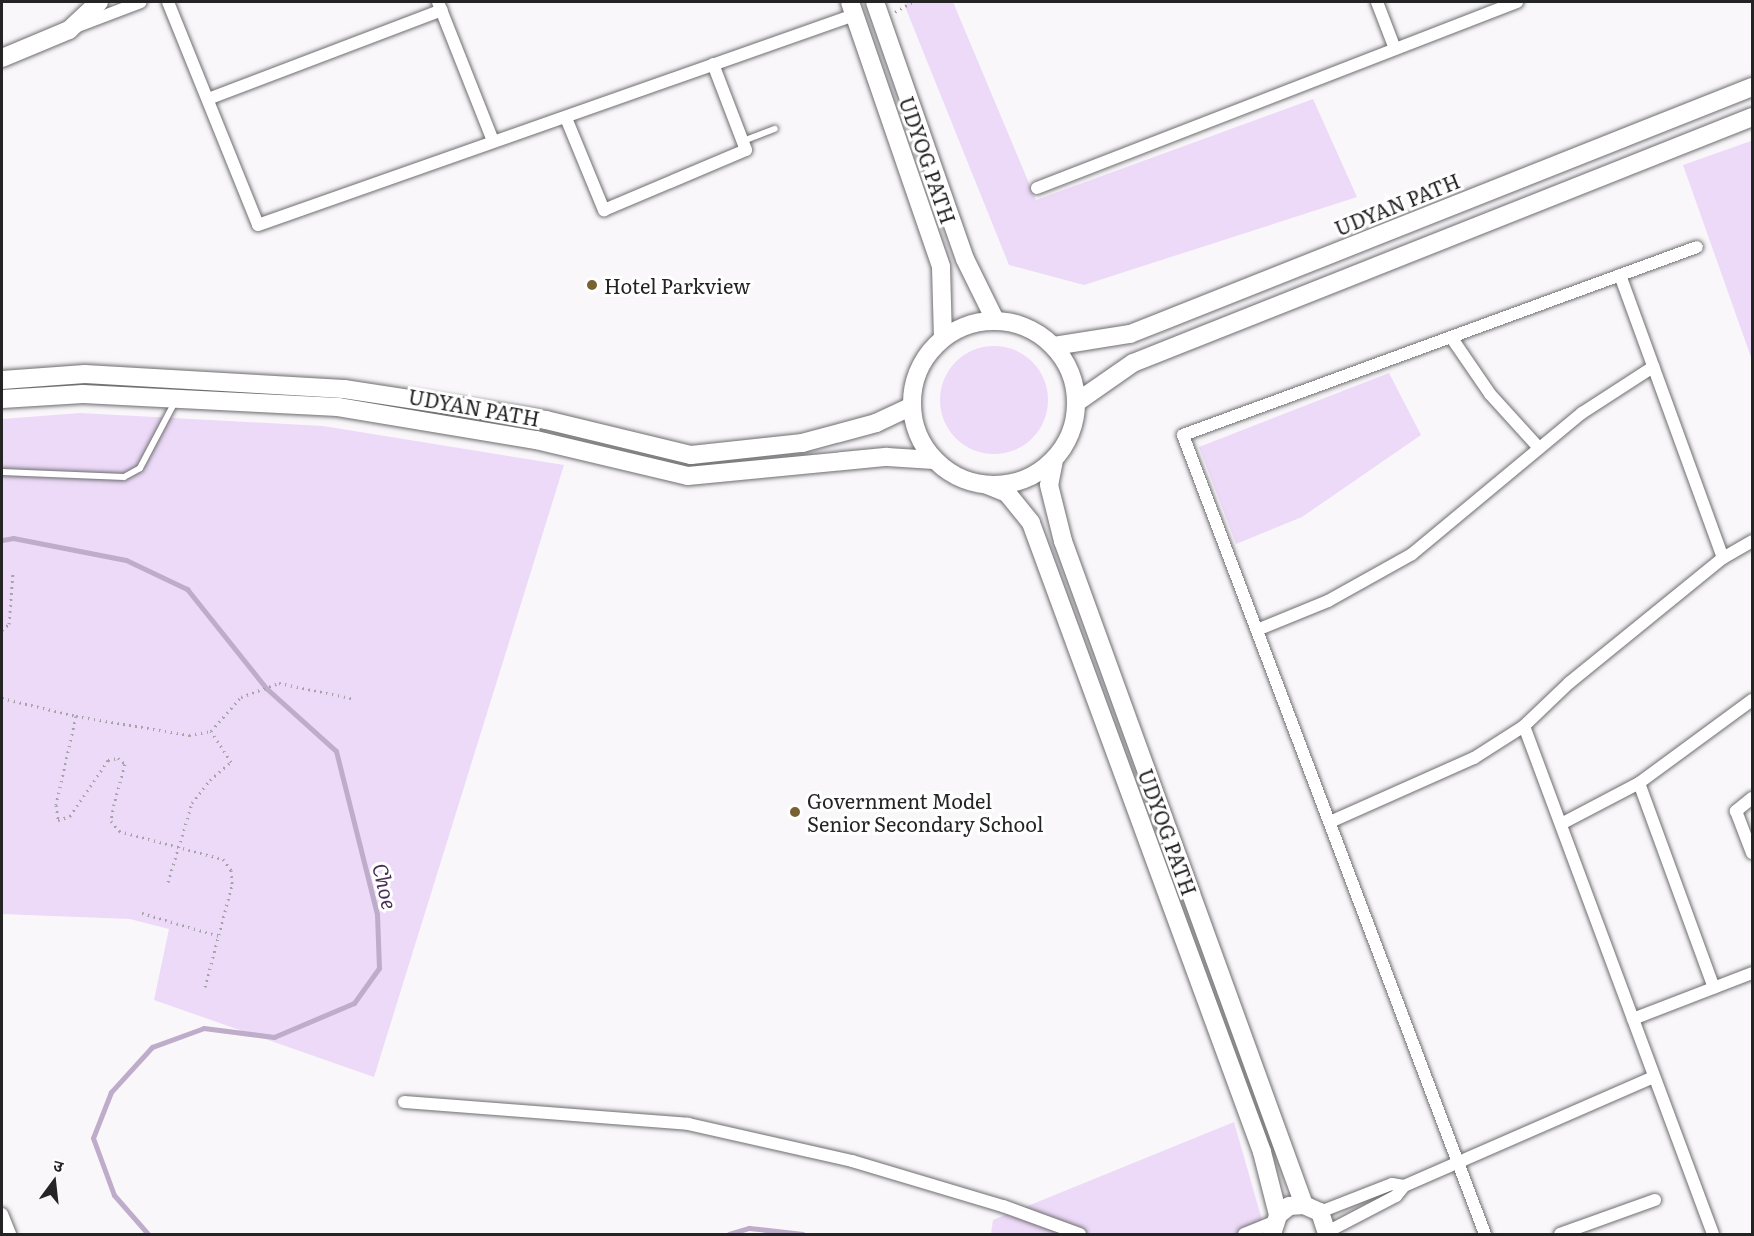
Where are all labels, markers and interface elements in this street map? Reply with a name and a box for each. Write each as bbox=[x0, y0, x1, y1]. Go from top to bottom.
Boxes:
street label: UDYOG PATH bbox=[895, 93, 961, 227]
street label: UDYAN PATH bbox=[1331, 168, 1463, 240]
place label: Hotel Parkview bbox=[604, 273, 750, 297]
marker: Hotel Parkview bbox=[585, 278, 599, 292]
street label: UDYAN PATH bbox=[406, 384, 542, 430]
street label: UDYOG PATH bbox=[1134, 765, 1202, 899]
place label: Government Model Senior Secondary School bbox=[807, 789, 1043, 836]
marker: Government Model Senior Secondary School bbox=[788, 805, 802, 819]
water label: Choe bbox=[368, 861, 404, 911]
north arrow bbox=[24, 1152, 84, 1212]
text: उ bbox=[51, 1152, 66, 1177]

